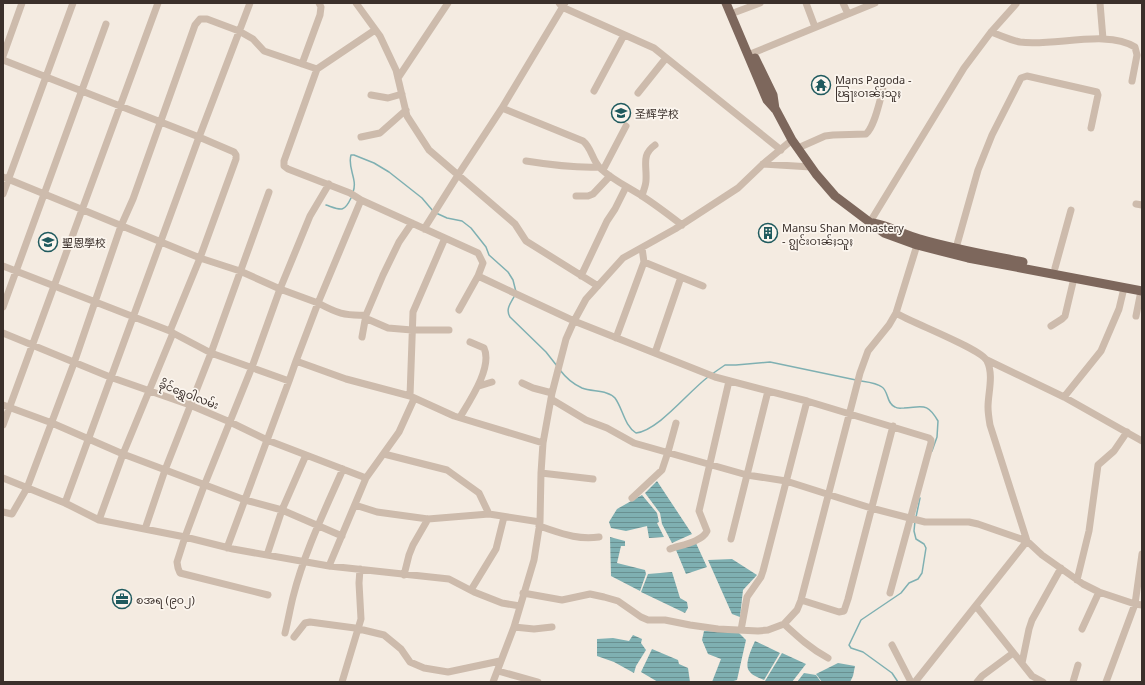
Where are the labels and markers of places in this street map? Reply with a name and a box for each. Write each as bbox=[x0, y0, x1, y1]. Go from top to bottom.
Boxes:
place label: Mans Pagoda - ၽြႃးဝၢၼ်ႈသူႈ bbox=[835, 72, 912, 102]
temple icon: Mans Pagoda - ၽြႃးဝၢၼ်ႈသူႈ bbox=[810, 74, 832, 96]
school or university icon: 圣辉学校 bbox=[610, 102, 632, 124]
place label: 圣辉学校 bbox=[635, 106, 679, 121]
place label: Mansu Shan Monastery - ၵျွင်းဝၢၼ်ႈသူႈ bbox=[782, 220, 904, 251]
building icon: Mansu Shan Monastery - ၵျွင်းဝၢၼ်ႈသူႈ bbox=[757, 222, 779, 244]
school or university icon: 聖恩學校 bbox=[37, 231, 59, 253]
place label: 聖恩學校 bbox=[62, 235, 106, 250]
office icon: စအရ (၉၀၂) bbox=[111, 588, 133, 610]
place label: စအရ (၉၀၂) bbox=[136, 592, 195, 609]

